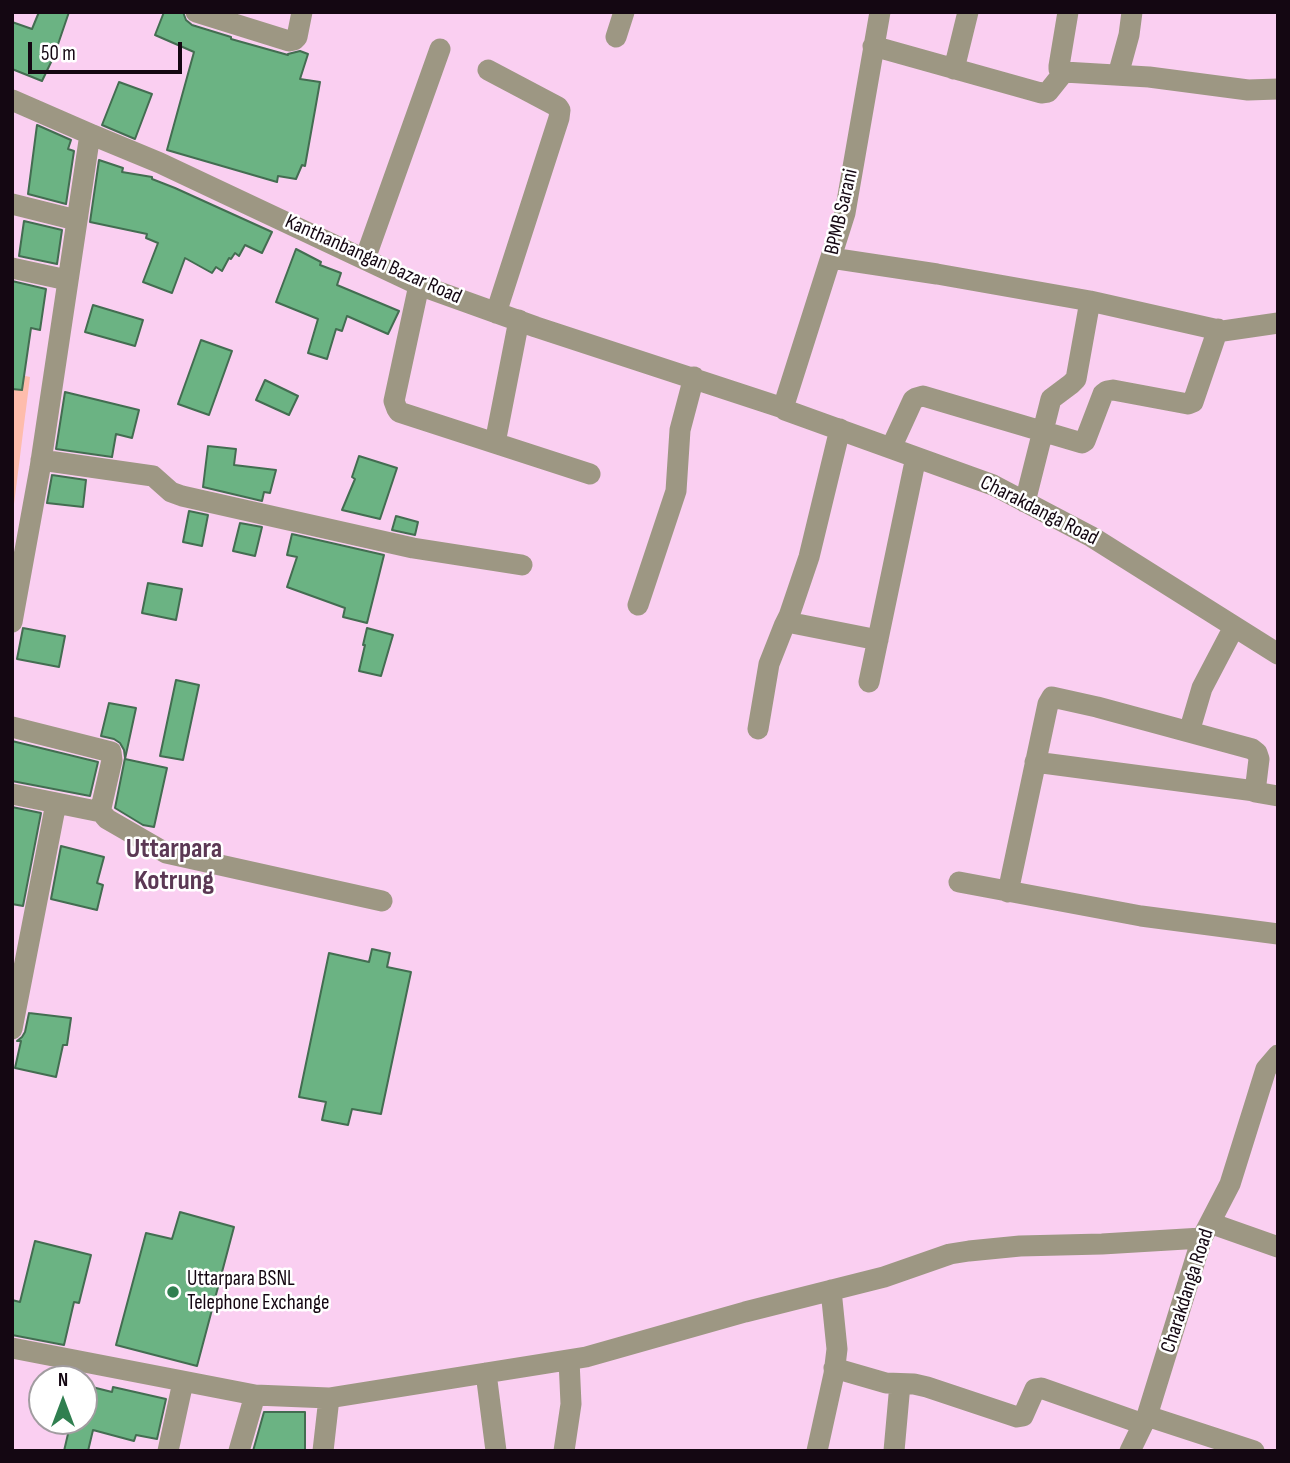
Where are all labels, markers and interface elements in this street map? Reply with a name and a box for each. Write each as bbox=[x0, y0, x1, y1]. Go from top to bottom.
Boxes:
scale bar bbox=[32, 28, 186, 72]
text: 50 m bbox=[41, 41, 76, 66]
street label: BPMB Sarani bbox=[820, 167, 864, 257]
street label: Kanthanbangan Bazar Road bbox=[281, 210, 465, 310]
street label: Charakdanga Road bbox=[976, 470, 1102, 552]
district label: Uttarpara Kotrung bbox=[126, 833, 222, 899]
street label: Charakdanga Road bbox=[1156, 1226, 1220, 1356]
place label: Uttarpara BSNL Telephone Exchange bbox=[187, 1267, 329, 1317]
marker: Uttarpara BSNL Telephone Exchange bbox=[165, 1284, 181, 1300]
north arrow bbox=[28, 1365, 98, 1435]
text: N bbox=[58, 1369, 68, 1392]

